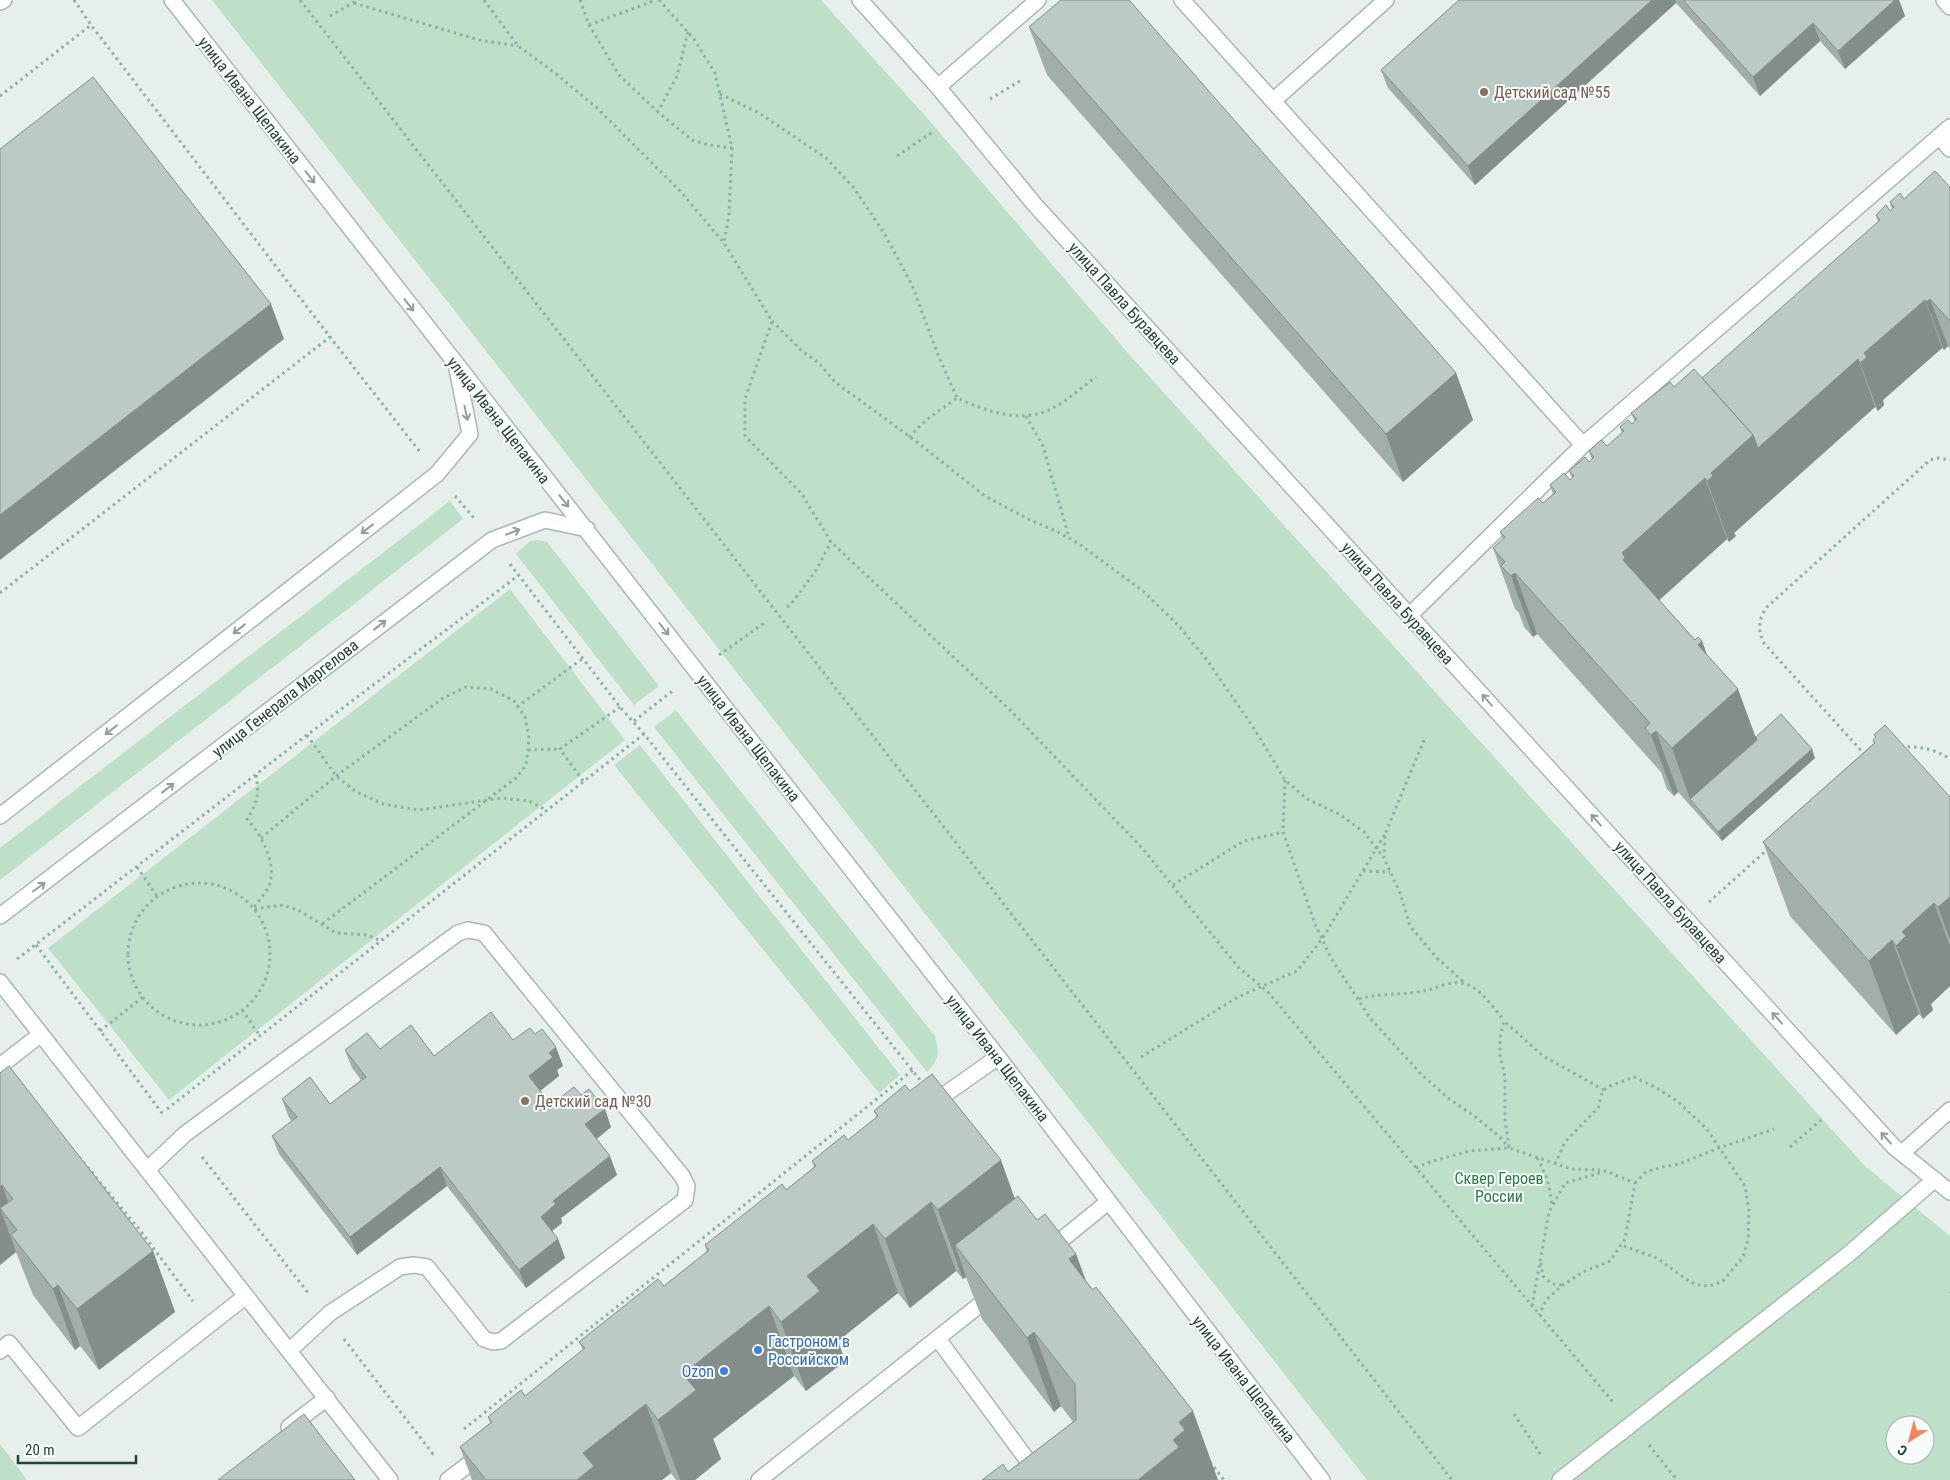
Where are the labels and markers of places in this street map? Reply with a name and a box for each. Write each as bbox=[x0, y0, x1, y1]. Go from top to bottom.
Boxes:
place label: Детский сад №55 bbox=[1494, 83, 1611, 102]
marker: Детский сад №55 bbox=[1478, 86, 1490, 98]
place label: Детский сад №30 bbox=[535, 1092, 651, 1111]
marker: Детский сад №30 bbox=[519, 1095, 531, 1107]
place label: Гастроном в Российском bbox=[768, 1332, 850, 1369]
marker: Гастроном в Российском bbox=[752, 1344, 764, 1356]
place label: Ozon bbox=[682, 1362, 714, 1381]
marker: Ozon bbox=[718, 1365, 730, 1377]

